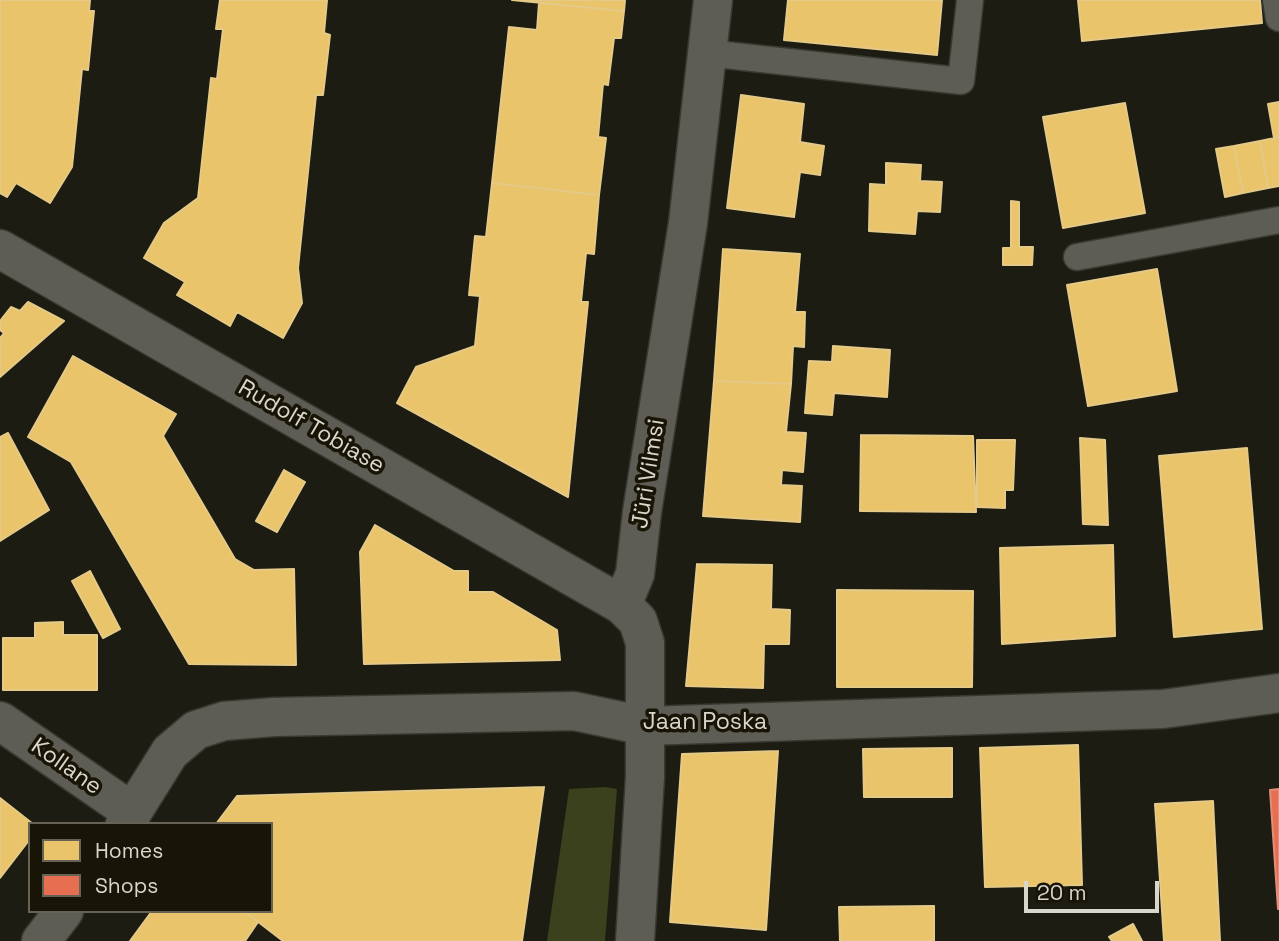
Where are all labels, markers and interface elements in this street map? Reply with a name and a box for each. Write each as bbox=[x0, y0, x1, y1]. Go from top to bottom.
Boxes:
street label: Rudolf Tobiase bbox=[233, 374, 389, 480]
street label: Jüri Vilmsi bbox=[627, 417, 671, 531]
street label: Jaan Poska bbox=[643, 709, 767, 737]
street label: Kollane bbox=[25, 733, 107, 801]
legend bbox=[28, 822, 273, 913]
text: Homes bbox=[95, 837, 163, 864]
scale bar bbox=[1027, 867, 1162, 911]
text: Shops bbox=[95, 872, 158, 899]
text: 20 m bbox=[1037, 879, 1087, 906]

